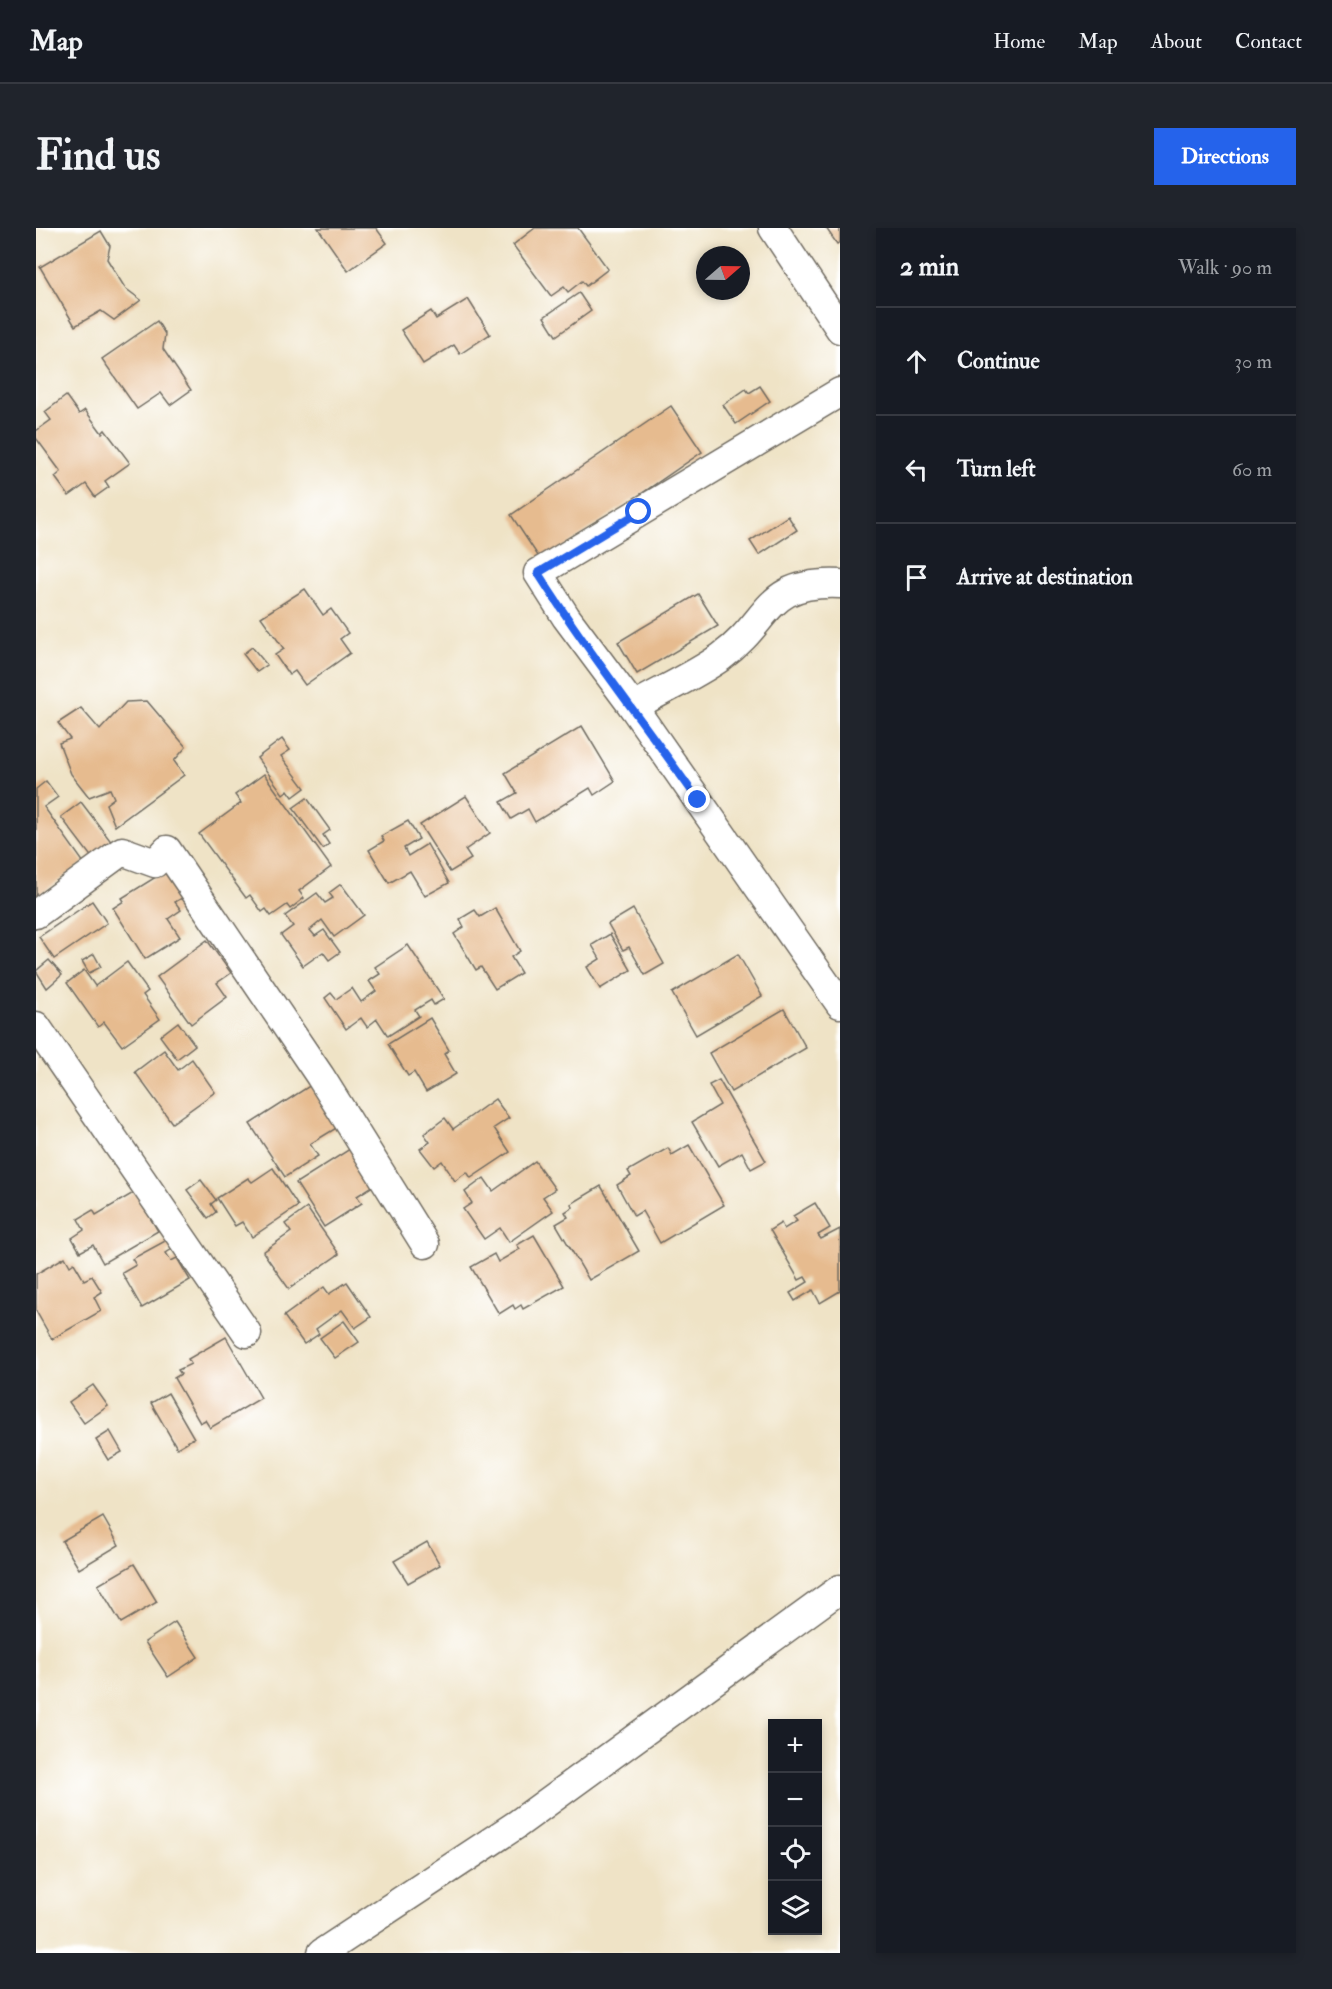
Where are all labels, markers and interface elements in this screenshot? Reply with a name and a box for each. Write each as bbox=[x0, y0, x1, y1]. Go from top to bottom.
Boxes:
text: Map bbox=[30, 24, 83, 59]
text: Home bbox=[993, 28, 1045, 55]
text: Map bbox=[1078, 28, 1118, 55]
text: About bbox=[1151, 28, 1202, 55]
text: Contact bbox=[1235, 28, 1302, 55]
button: Directions bbox=[1154, 128, 1296, 185]
text: Find us bbox=[36, 130, 160, 182]
north arrow bbox=[696, 246, 750, 300]
text: 2 min bbox=[900, 251, 959, 283]
text: Walk · 90 m bbox=[1178, 255, 1272, 280]
icon: ahead bbox=[900, 345, 933, 378]
text: Continue bbox=[957, 347, 1040, 375]
text: 30 m bbox=[1234, 349, 1272, 374]
icon: left bbox=[900, 453, 933, 486]
text: Turn left bbox=[957, 455, 1036, 483]
text: 60 m bbox=[1232, 457, 1272, 482]
route start bbox=[625, 498, 651, 524]
icon: arrive bbox=[900, 561, 933, 594]
text: Arrive at destination bbox=[957, 563, 1133, 591]
route end bbox=[684, 786, 710, 812]
map controls bbox=[768, 1719, 822, 1935]
button: + bbox=[768, 1719, 822, 1773]
button: − bbox=[768, 1773, 822, 1827]
button: locate bbox=[768, 1827, 822, 1881]
button: layers bbox=[768, 1881, 822, 1935]

